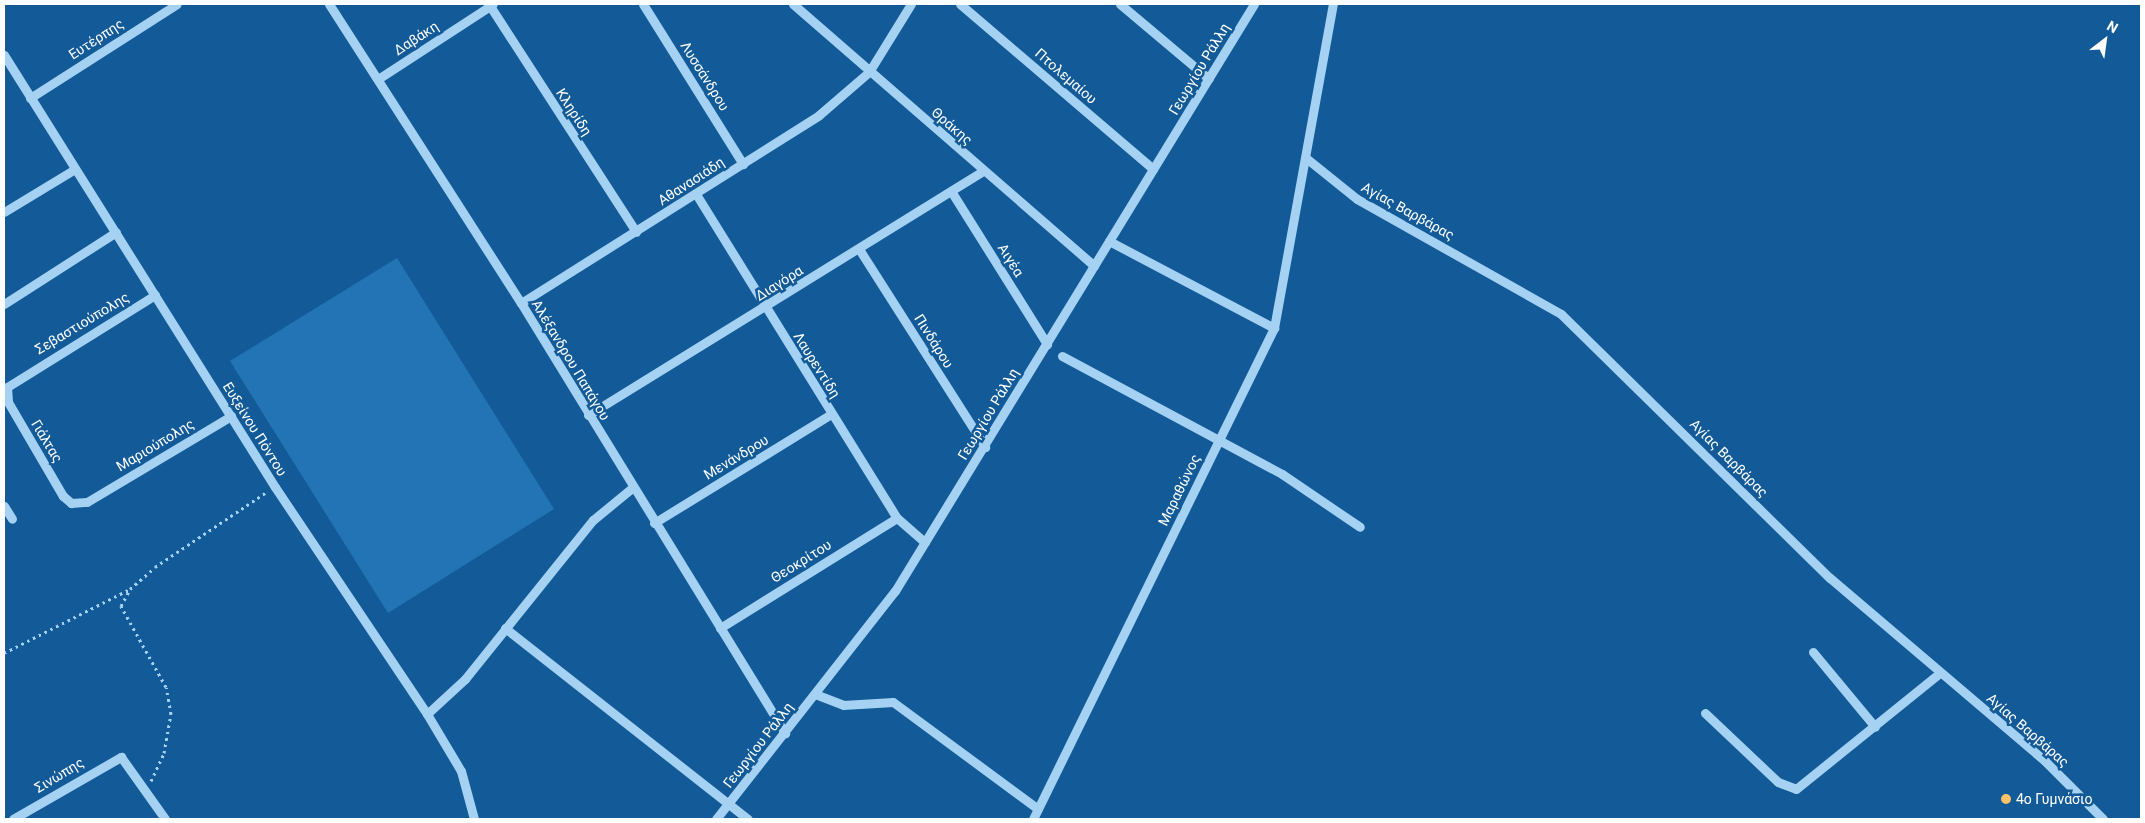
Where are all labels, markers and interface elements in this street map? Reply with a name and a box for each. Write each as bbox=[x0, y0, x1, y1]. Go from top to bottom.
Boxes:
street label: Ευτέρπης bbox=[65, 15, 127, 63]
north arrow bbox=[2080, 15, 2130, 65]
street label: Δαβάκη bbox=[391, 17, 441, 59]
text: N bbox=[2104, 18, 2121, 36]
street label: Γεωργίου Ράλλη bbox=[1165, 20, 1233, 118]
street label: Λυσσάνδρου bbox=[677, 38, 733, 114]
street label: Πτολεμαίου bbox=[1032, 45, 1100, 107]
street label: Κληρίδη bbox=[553, 85, 595, 139]
street label: Θράκης bbox=[928, 104, 976, 148]
street label: Αθανασιάδη bbox=[655, 153, 727, 209]
street label: Αγίας Βαρβάρας bbox=[1359, 179, 1457, 243]
street label: Αιγέα bbox=[994, 240, 1028, 280]
street label: Διαγόρα bbox=[752, 262, 806, 304]
street label: Σεβαστιούπολης bbox=[32, 288, 132, 358]
street label: Αλέξανδρου Παπάγου bbox=[528, 297, 614, 423]
street label: Πινδάρου bbox=[911, 311, 957, 371]
street label: Λαυρεντίδη bbox=[790, 329, 844, 401]
street label: Γεωργίου Ράλλη bbox=[954, 365, 1022, 463]
street label: Ευξείνου Πόντου bbox=[219, 379, 291, 479]
street label: Μαριούπολης bbox=[113, 415, 197, 475]
street label: Αγίας Βαρβάρας bbox=[1686, 415, 1772, 501]
street label: Γιάλτας bbox=[28, 417, 66, 465]
street label: Μενάνδρου bbox=[701, 431, 771, 483]
street label: Μαραθώνος bbox=[1154, 451, 1204, 529]
street label: Θεοκρίτου bbox=[768, 536, 834, 586]
street label: Αγίας Βαρβάρας bbox=[1983, 690, 2073, 770]
street label: Γεωργίου Ράλλη bbox=[719, 699, 797, 791]
street label: Σινώπης bbox=[31, 754, 87, 796]
place label: 4ο Γυμνάσιο bbox=[2016, 791, 2093, 807]
marker: 4ο Γυμνάσιο bbox=[2000, 793, 2012, 805]

